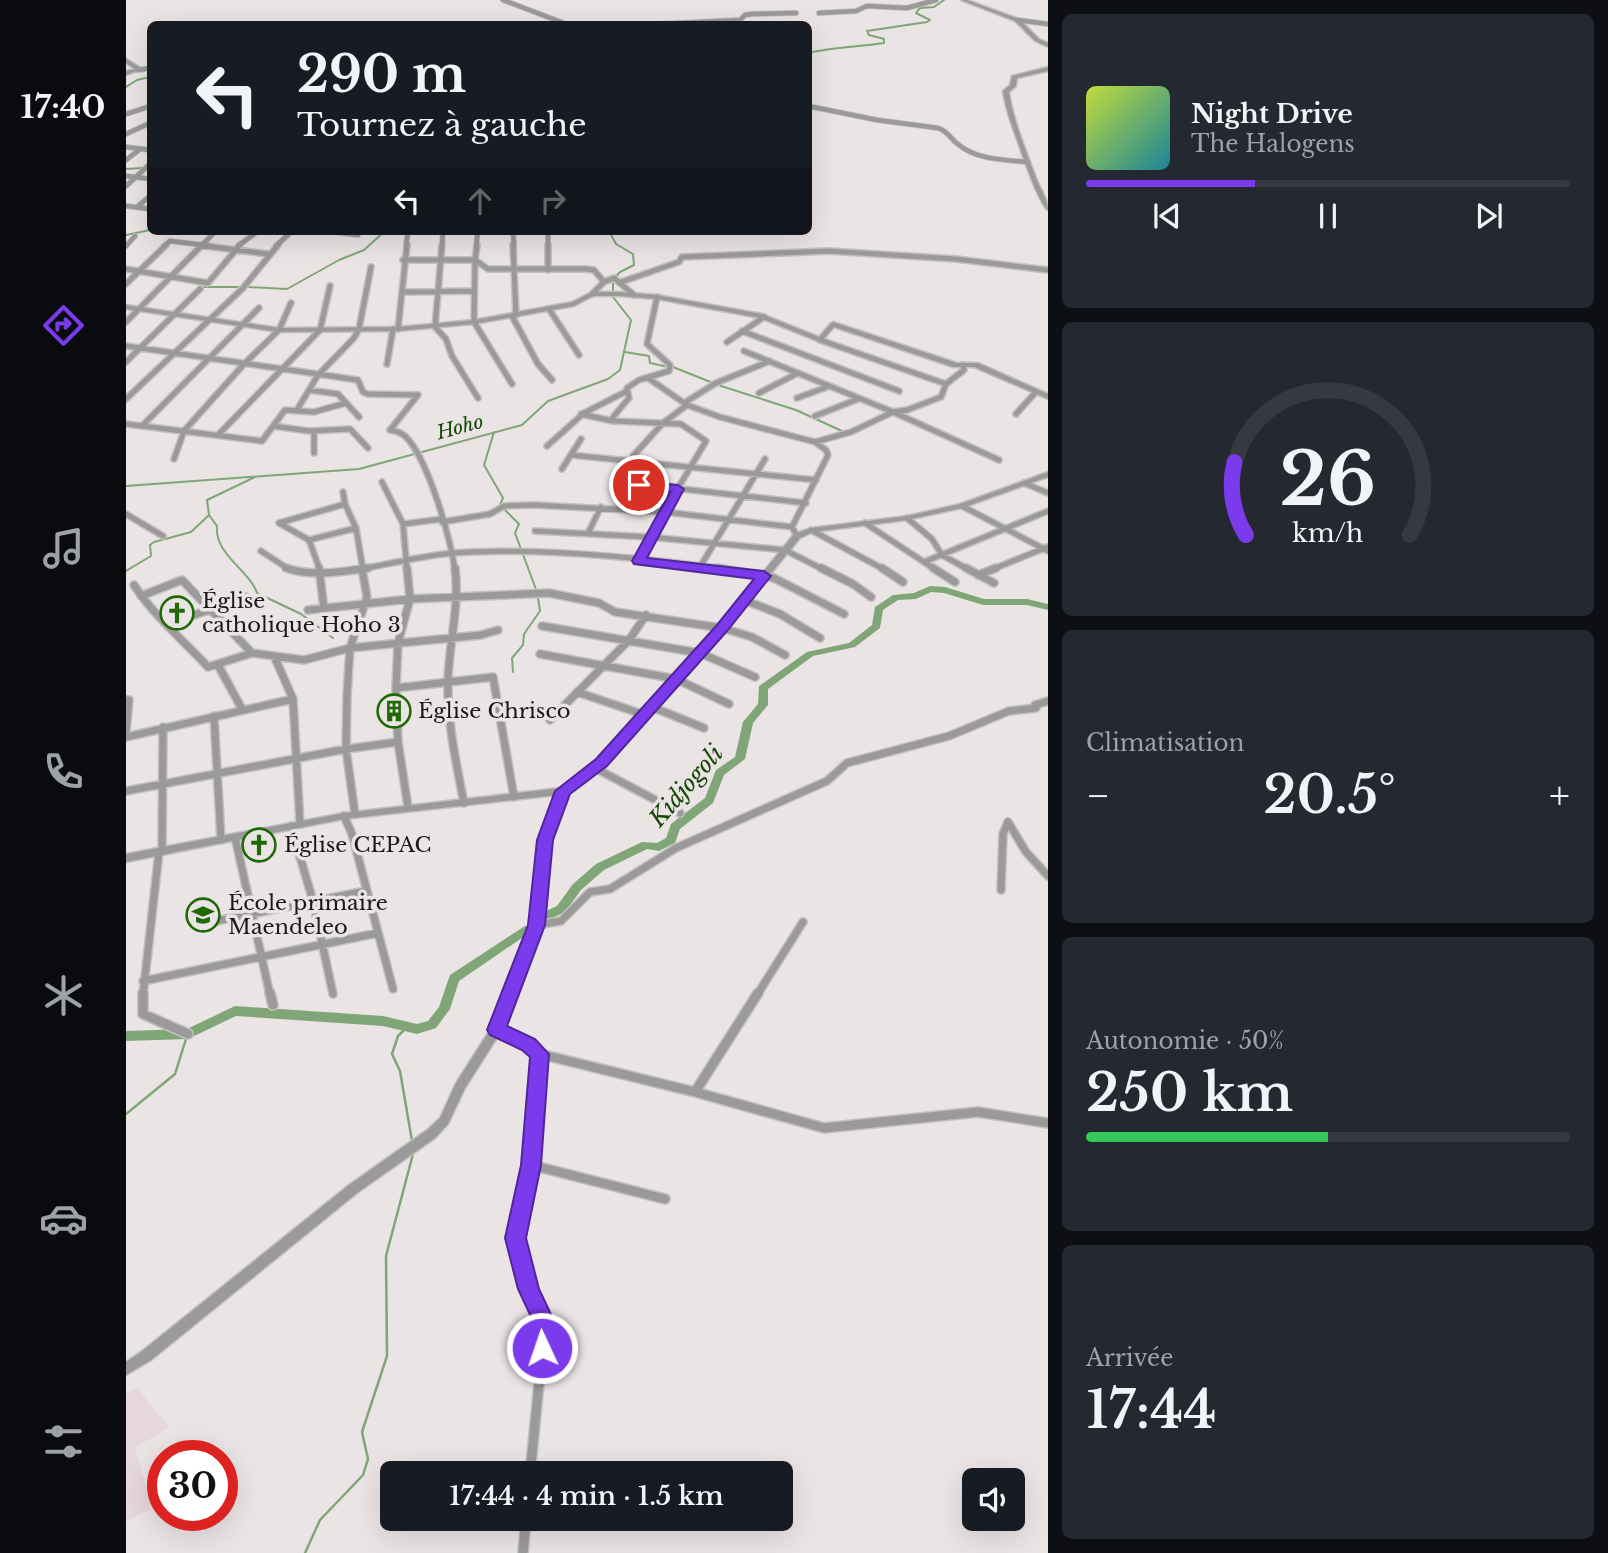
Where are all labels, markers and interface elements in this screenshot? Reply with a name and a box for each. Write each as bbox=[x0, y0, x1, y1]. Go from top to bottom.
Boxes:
text: 290 m bbox=[297, 44, 466, 105]
icon: left bbox=[182, 49, 273, 140]
text: 17:40 bbox=[21, 87, 105, 127]
text: Night Drive bbox=[1191, 98, 1353, 130]
text: Tournez à gauche bbox=[297, 105, 587, 145]
text: The Halogens bbox=[1191, 130, 1355, 158]
icon: left bbox=[388, 182, 426, 220]
icon: ahead bbox=[461, 182, 499, 220]
icon: right bbox=[534, 182, 572, 220]
icon: previous bbox=[1148, 197, 1186, 235]
icon: pause bbox=[1309, 197, 1347, 235]
icon: next bbox=[1470, 197, 1508, 235]
icon: directions bbox=[39, 301, 88, 350]
water label: Hoho bbox=[433, 410, 486, 444]
text: 26 bbox=[1280, 434, 1376, 525]
pin bbox=[609, 455, 669, 515]
icon: arrive bbox=[620, 466, 658, 504]
text: km/h bbox=[1293, 517, 1363, 548]
icon: music bbox=[39, 524, 88, 573]
place label: Église catholique Hoho 3 bbox=[202, 588, 401, 638]
church icon: Église catholique Hoho 3 bbox=[158, 594, 196, 632]
building icon: Église Chrisco bbox=[375, 692, 413, 730]
place label: Église Chrisco bbox=[418, 698, 570, 724]
text: Climatisation bbox=[1086, 729, 1244, 757]
water label: Kidjogoli bbox=[642, 740, 729, 833]
icon: phone bbox=[39, 747, 88, 796]
text: 20.5° bbox=[1263, 763, 1396, 827]
text: − bbox=[1086, 772, 1110, 819]
text: + bbox=[1549, 772, 1570, 819]
church icon: Église CEPAC bbox=[240, 826, 278, 864]
place label: Église CEPAC bbox=[284, 832, 431, 858]
place label: École primaire Maendeleo bbox=[228, 890, 388, 940]
school or university icon: École primaire Maendeleo bbox=[184, 896, 222, 934]
icon: climate bbox=[39, 971, 88, 1020]
text: Autonomie · 50% bbox=[1086, 1027, 1284, 1055]
text: 250 km bbox=[1086, 1061, 1293, 1125]
icon: car bbox=[39, 1194, 88, 1243]
position arrow bbox=[505, 1311, 579, 1385]
text: Arrivée bbox=[1086, 1344, 1173, 1372]
text: 17:44 bbox=[1086, 1378, 1217, 1442]
icon: filters bbox=[39, 1417, 88, 1466]
speed limit sign: 30 bbox=[147, 1440, 238, 1531]
map controls bbox=[962, 1468, 1025, 1531]
button: sound bbox=[962, 1468, 1025, 1531]
text: 17:44 · 4 min · 1.5 km bbox=[449, 1480, 724, 1512]

